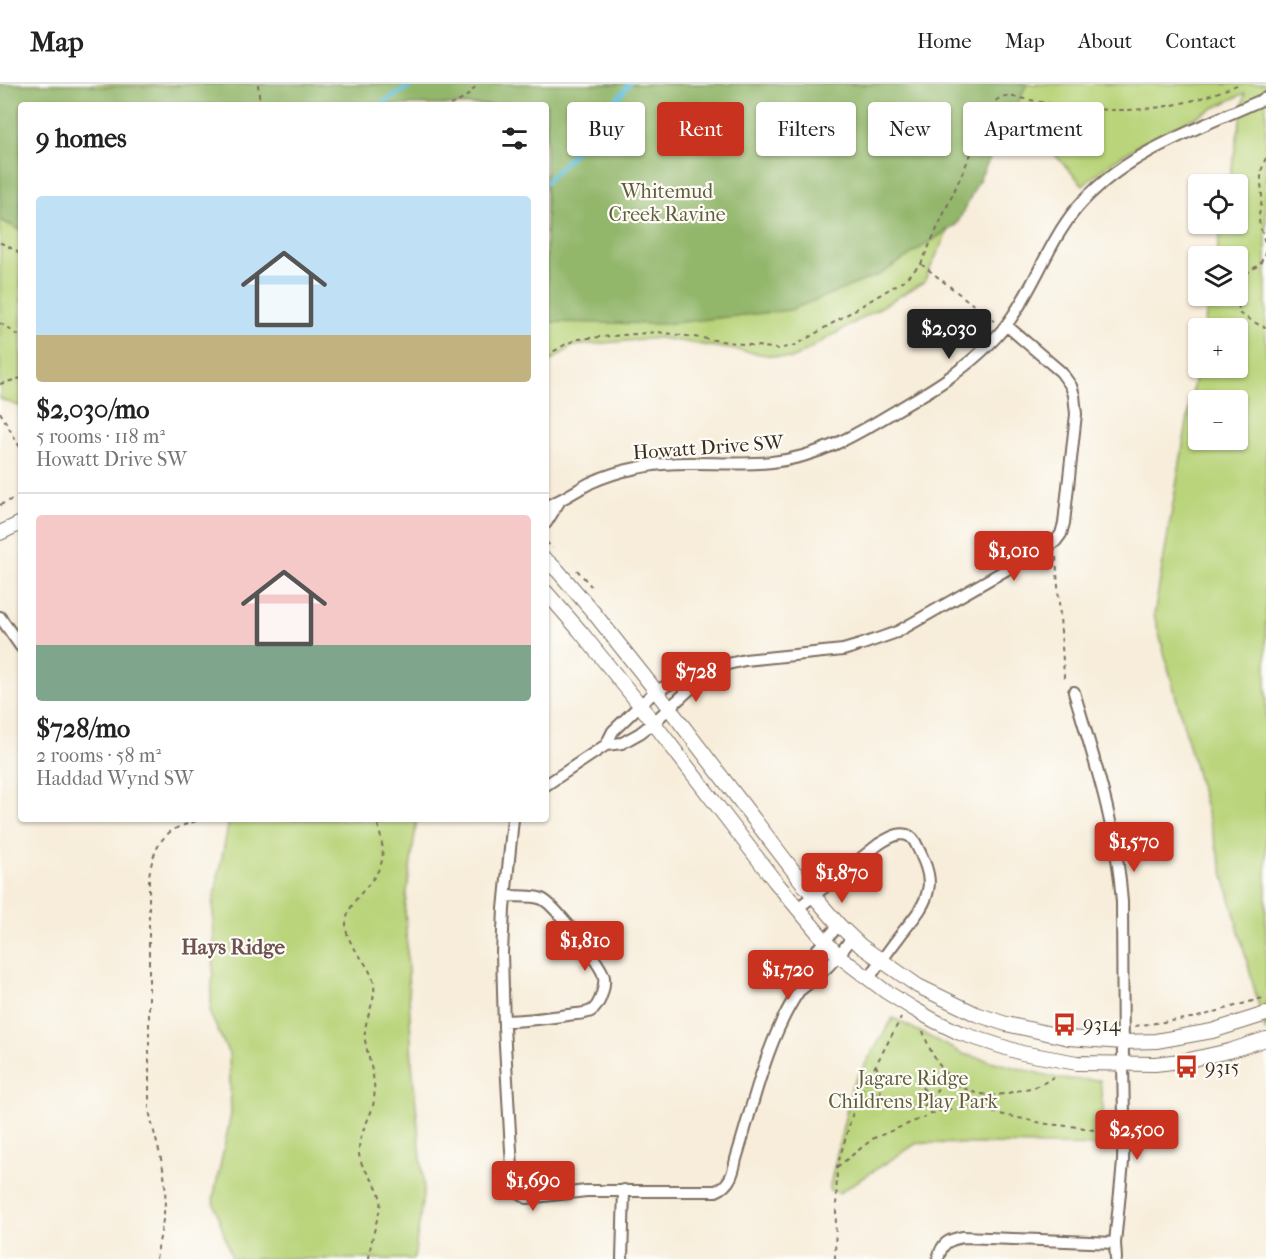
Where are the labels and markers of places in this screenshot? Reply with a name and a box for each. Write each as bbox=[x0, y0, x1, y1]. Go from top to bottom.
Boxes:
pin: $2,030 bbox=[900, 309, 998, 360]
pin: $1,010 bbox=[965, 531, 1063, 582]
pin: $728 bbox=[660, 652, 732, 703]
pin: $1,570 bbox=[1085, 822, 1183, 873]
pin: $1,870 bbox=[793, 853, 891, 904]
pin: $1,810 bbox=[536, 921, 634, 972]
pin: $1,720 bbox=[739, 950, 837, 1001]
bus stop icon: 9314 bbox=[1052, 1011, 1078, 1037]
place label: 9314 bbox=[1083, 1013, 1122, 1036]
bus stop icon: 9315 bbox=[1174, 1054, 1200, 1080]
place label: 9315 bbox=[1205, 1056, 1239, 1079]
pin: $2,500 bbox=[1088, 1110, 1186, 1161]
pin: $1,690 bbox=[484, 1161, 582, 1212]

